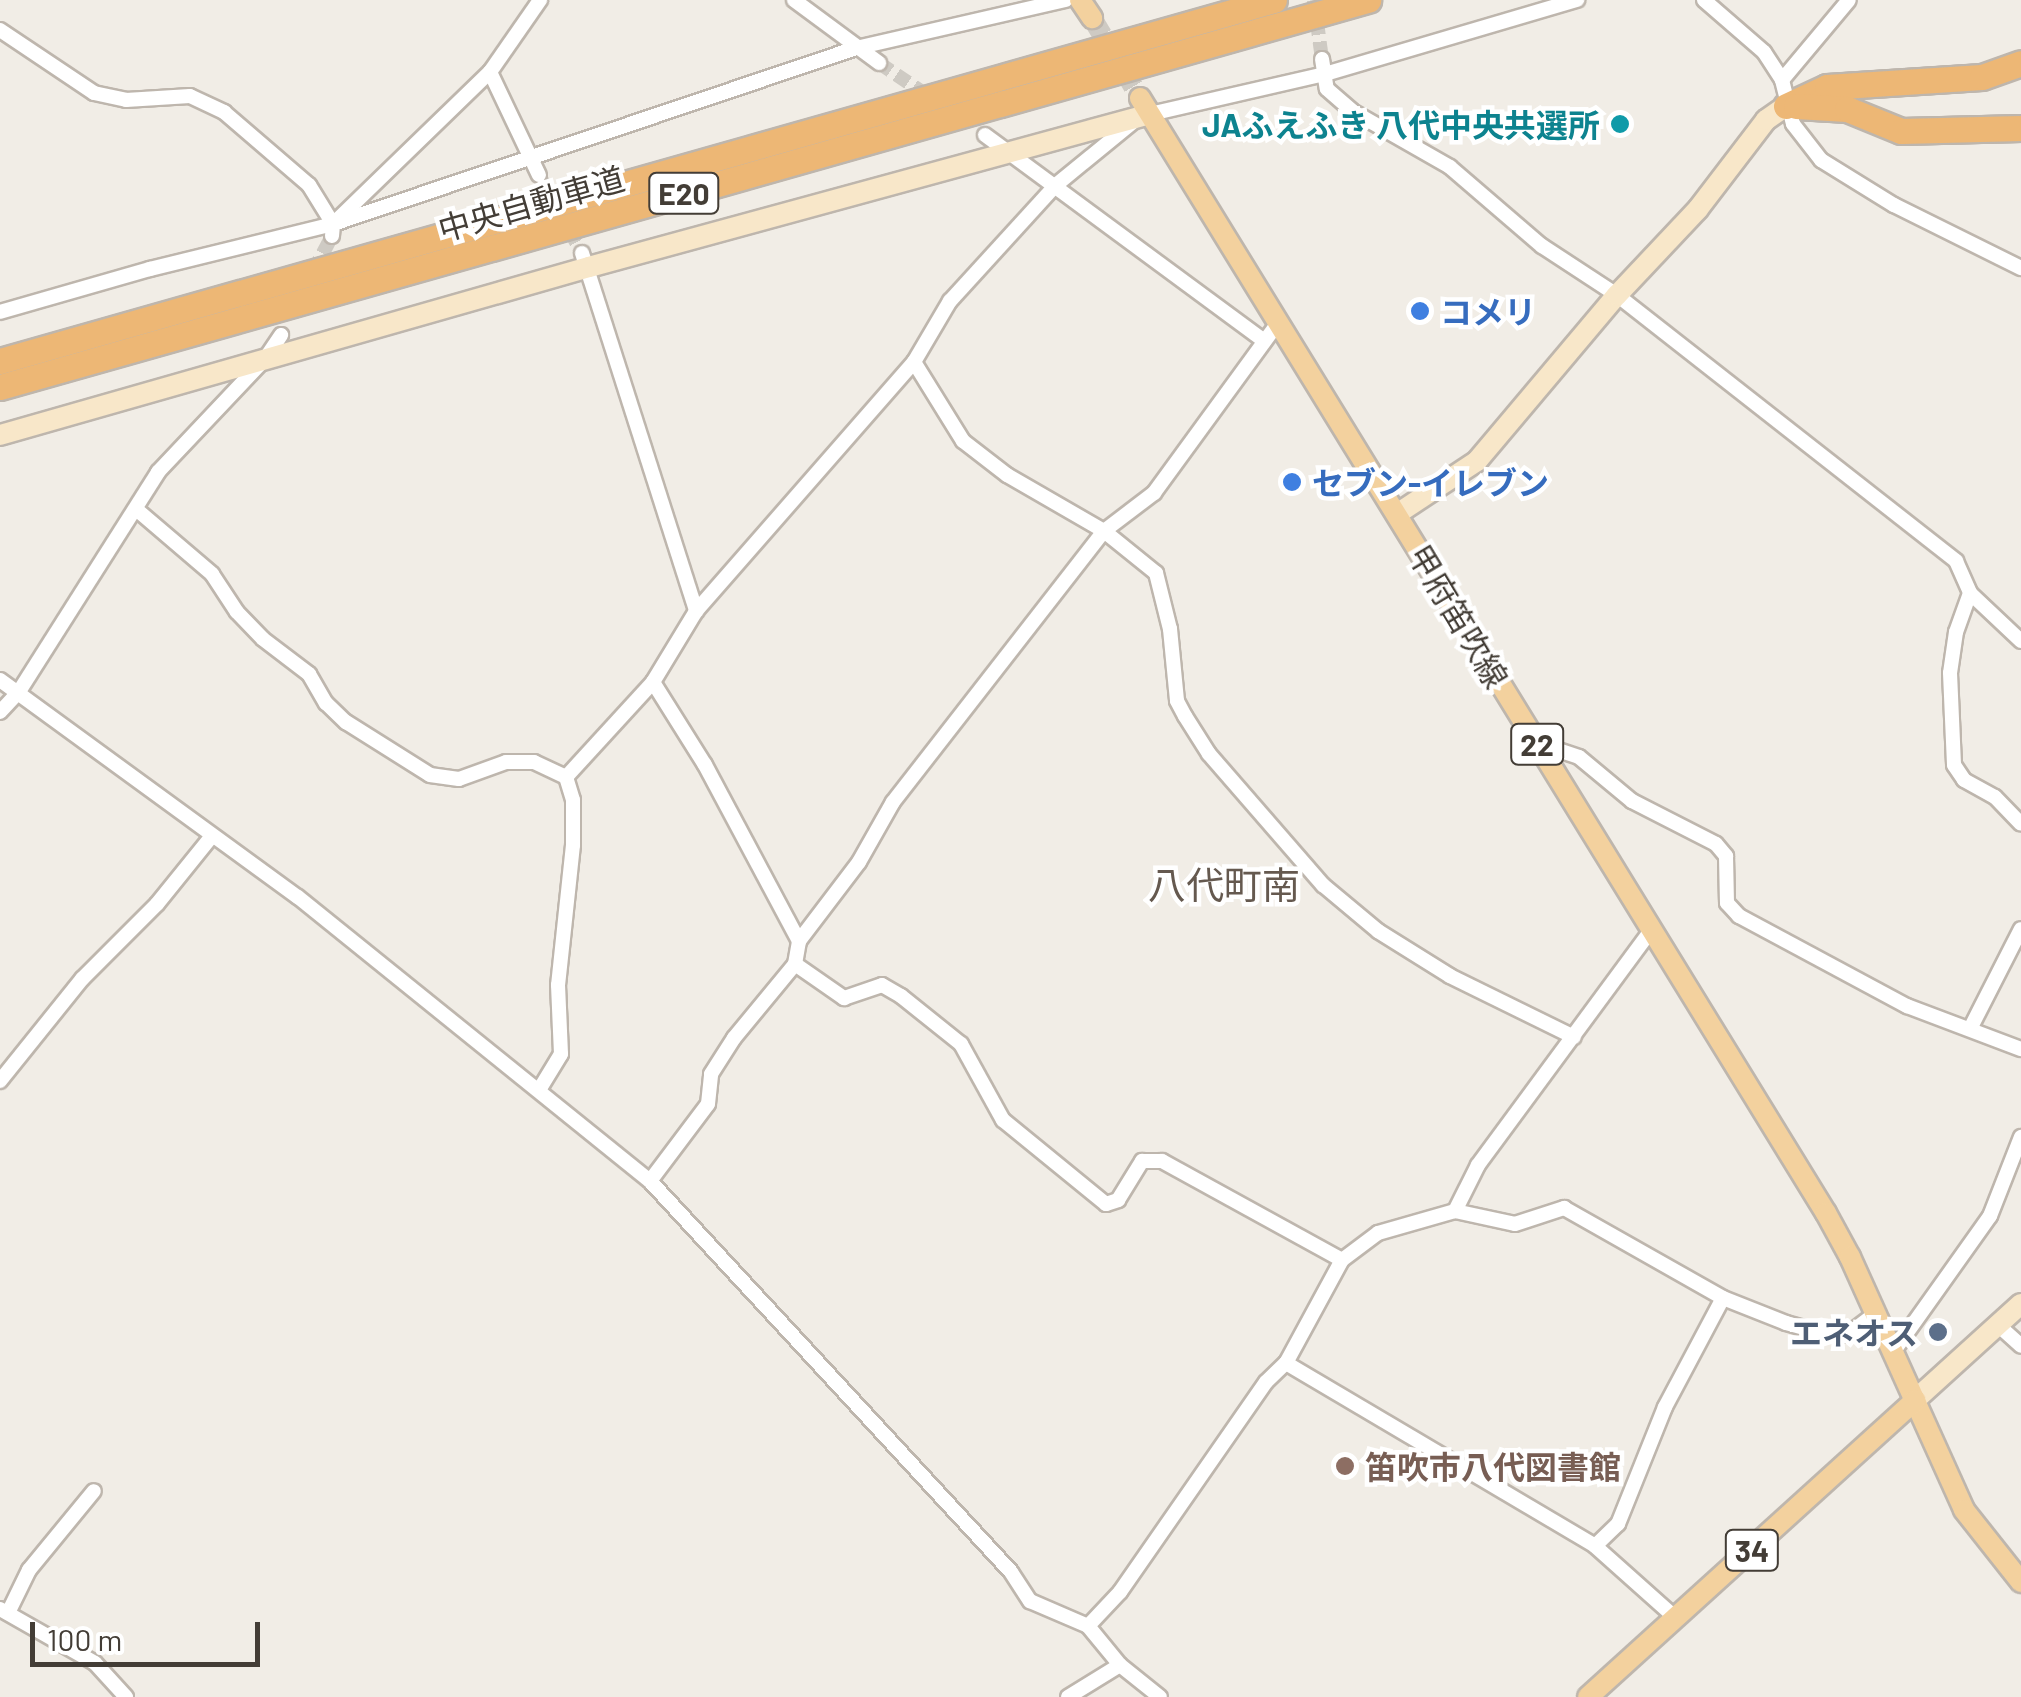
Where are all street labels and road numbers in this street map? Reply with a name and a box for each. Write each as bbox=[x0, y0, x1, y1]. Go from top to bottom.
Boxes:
street label: 中央自動車道 bbox=[433, 158, 629, 248]
road number: E20 bbox=[646, 168, 722, 218]
street label: 甲府笛吹線 bbox=[1401, 538, 1517, 694]
road number: 22 bbox=[1510, 719, 1564, 769]
road number: 34 bbox=[1724, 1525, 1780, 1575]

